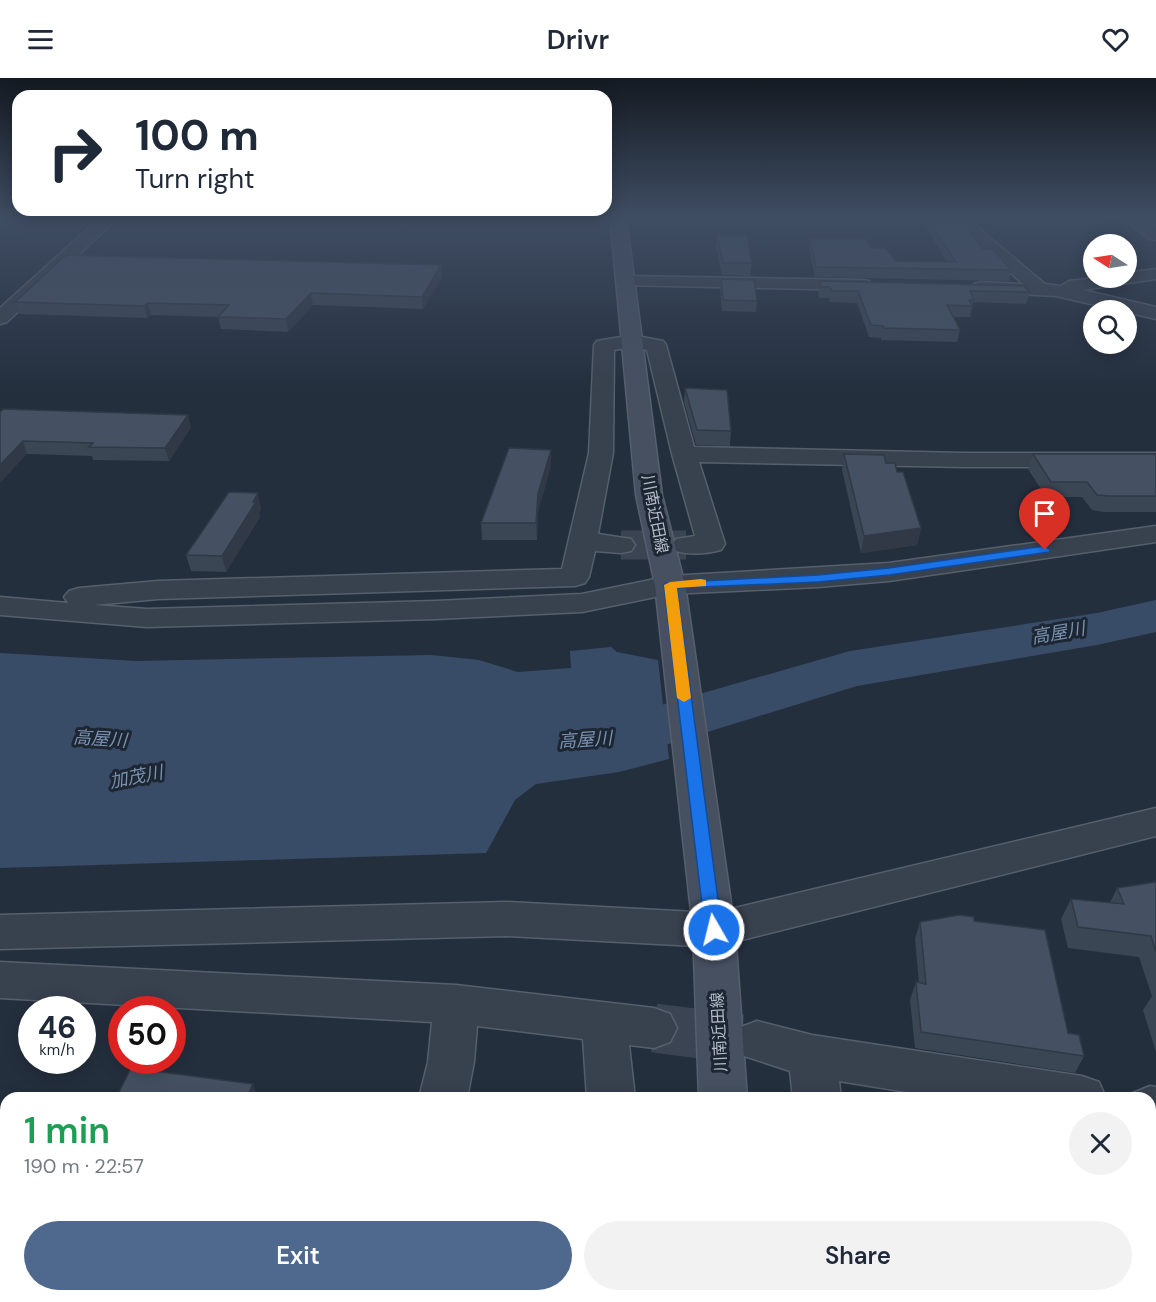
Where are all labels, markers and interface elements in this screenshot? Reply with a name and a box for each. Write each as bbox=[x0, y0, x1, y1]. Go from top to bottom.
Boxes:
text: Drivr bbox=[547, 22, 609, 57]
icon: menu bbox=[24, 23, 57, 56]
icon: heart bbox=[1099, 23, 1132, 56]
text: 100 m bbox=[135, 108, 259, 163]
icon: right bbox=[36, 114, 114, 192]
text: Turn right bbox=[135, 161, 255, 196]
north arrow bbox=[1083, 234, 1137, 288]
map controls bbox=[1083, 234, 1137, 354]
button: search bbox=[1083, 300, 1137, 354]
street label: 川南近田線 bbox=[637, 473, 673, 555]
pin bbox=[1019, 488, 1070, 550]
icon: arrive bbox=[1028, 497, 1061, 530]
water label: 高屋川 bbox=[1029, 616, 1089, 650]
water label: 高屋川 bbox=[72, 725, 130, 753]
water label: 高屋川 bbox=[557, 726, 615, 754]
water label: 加茂川 bbox=[107, 760, 167, 794]
position arrow bbox=[682, 898, 746, 962]
street label: 川南近田線 bbox=[706, 991, 732, 1073]
speed limit sign: 50 bbox=[108, 996, 186, 1074]
text: 46 bbox=[38, 1008, 76, 1047]
text: km/h bbox=[39, 1040, 75, 1060]
text: 1 min bbox=[24, 1107, 110, 1154]
button: close bbox=[1069, 1112, 1132, 1175]
text: 190 m · 22:57 bbox=[24, 1153, 144, 1179]
button: Exit bbox=[24, 1221, 572, 1290]
button: Share bbox=[584, 1221, 1132, 1290]

